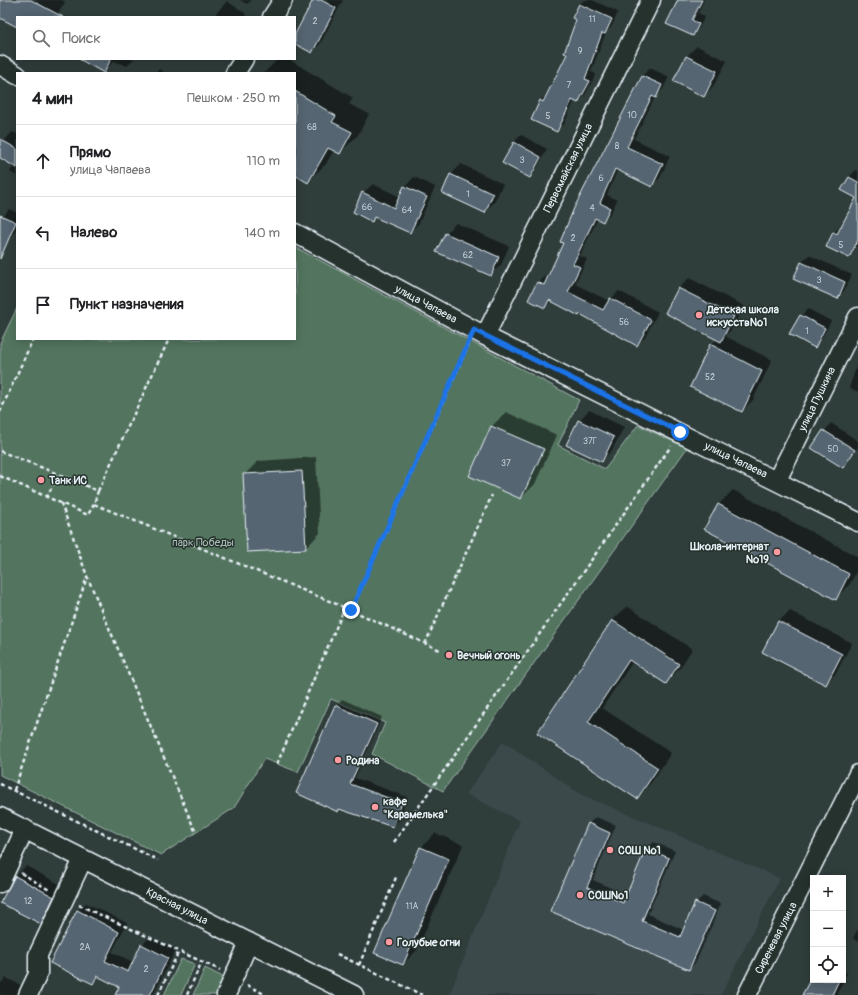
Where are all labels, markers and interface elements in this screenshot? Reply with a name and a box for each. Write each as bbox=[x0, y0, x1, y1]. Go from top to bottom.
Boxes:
house number: 11 bbox=[588, 14, 596, 25]
search box bbox=[16, 16, 296, 60]
house number: 2 bbox=[312, 16, 318, 27]
icon: search bbox=[30, 27, 52, 49]
text: Поиск bbox=[62, 29, 101, 48]
house number: 9 bbox=[578, 46, 583, 57]
house number: 7 bbox=[567, 80, 572, 91]
text: 4 мин bbox=[32, 88, 73, 109]
text: Пешком · 250 m bbox=[187, 90, 280, 106]
house number: 10 bbox=[627, 110, 637, 121]
house number: 5 bbox=[546, 111, 551, 122]
street label: Первомайская улица bbox=[541, 121, 595, 215]
house number: 68 bbox=[307, 122, 317, 133]
house number: 8 bbox=[615, 141, 620, 152]
text: Прямо bbox=[70, 143, 111, 162]
icon: ahead bbox=[32, 150, 54, 172]
text: 110 m bbox=[247, 153, 280, 169]
house number: 3 bbox=[519, 155, 525, 166]
text: улица Чапаева bbox=[70, 162, 151, 178]
house number: 6 bbox=[598, 173, 604, 184]
house number: 1 bbox=[466, 189, 470, 200]
house number: 66 bbox=[362, 202, 372, 213]
house number: 4 bbox=[589, 203, 595, 214]
house number: 64 bbox=[402, 205, 413, 216]
icon: left bbox=[32, 222, 54, 244]
text: Налево bbox=[70, 223, 117, 242]
text: 140 m bbox=[244, 225, 280, 241]
house number: 2 bbox=[570, 233, 576, 244]
house number: 5 bbox=[839, 240, 844, 251]
house number: 62 bbox=[463, 250, 473, 261]
house number: 3 bbox=[816, 275, 822, 286]
street label: улица Чапаева bbox=[392, 282, 459, 326]
icon: arrive bbox=[32, 294, 54, 316]
text: Пункт назначения bbox=[70, 295, 184, 314]
place label: Детская школа искусств№1 bbox=[706, 303, 779, 329]
marker: Детская школа искусств№1 bbox=[694, 310, 704, 320]
house number: 56 bbox=[619, 317, 629, 328]
house number: 1 bbox=[805, 326, 809, 337]
street label: улица Пушкина bbox=[795, 365, 838, 434]
house number: 52 bbox=[705, 372, 715, 383]
route start bbox=[671, 423, 689, 441]
house number: 37Г bbox=[583, 436, 597, 447]
street label: улица Чапаева bbox=[702, 439, 769, 481]
house number: 50 bbox=[827, 444, 839, 455]
house number: 37 bbox=[501, 458, 511, 469]
place label: Танк ИС bbox=[48, 474, 87, 487]
marker: Танк ИС bbox=[36, 475, 46, 485]
park label: парк Победы bbox=[172, 536, 234, 549]
place label: Школа-интернат №19 bbox=[689, 540, 769, 566]
marker: Школа-интернат №19 bbox=[772, 547, 782, 557]
route end bbox=[342, 601, 360, 619]
place label: Вечный огонь bbox=[457, 649, 521, 662]
marker: Вечный огонь bbox=[444, 650, 454, 660]
place label: Родина bbox=[346, 754, 379, 767]
marker: Родина bbox=[333, 755, 343, 765]
place label: кафе "Карамелька" bbox=[383, 795, 448, 821]
marker: кафе "Карамелька" bbox=[370, 802, 380, 812]
place label: СОШ №1 bbox=[618, 844, 661, 857]
marker: СОШ №1 bbox=[605, 845, 615, 855]
map controls bbox=[810, 875, 846, 983]
button: + bbox=[810, 875, 846, 911]
street label: Красная улица bbox=[144, 885, 210, 927]
place label: СОШ№1 bbox=[588, 889, 628, 902]
marker: СОШ№1 bbox=[575, 890, 585, 900]
house number: 12 bbox=[24, 896, 32, 907]
street label: Сиреневая улица bbox=[752, 900, 800, 976]
house number: 11А bbox=[406, 901, 419, 912]
button: − bbox=[810, 911, 846, 947]
place label: Голубые огни bbox=[397, 936, 460, 949]
marker: Голубые огни bbox=[384, 937, 394, 947]
house number: 2А bbox=[80, 942, 91, 953]
button: locate bbox=[810, 947, 846, 983]
house number: 2 bbox=[143, 964, 149, 975]

